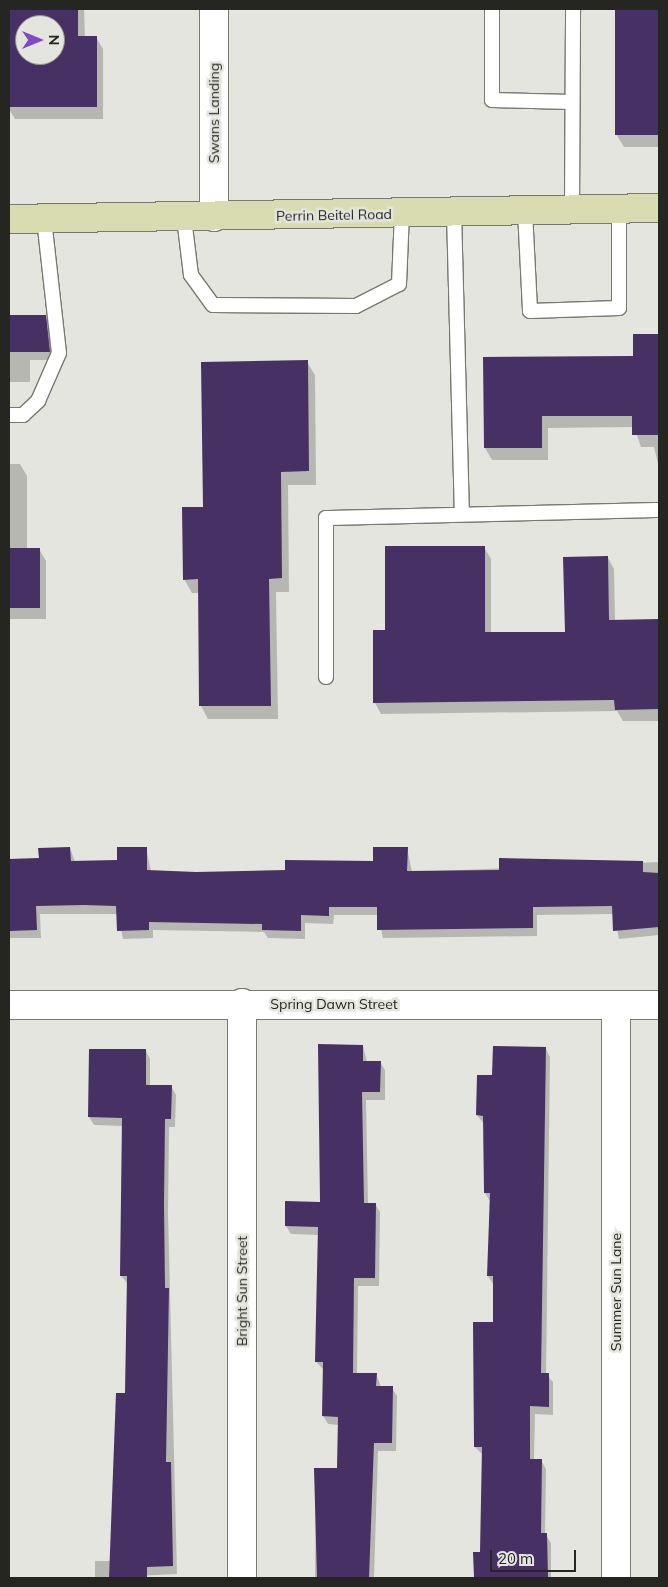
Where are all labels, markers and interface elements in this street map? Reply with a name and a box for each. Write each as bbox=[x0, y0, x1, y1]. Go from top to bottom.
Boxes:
north arrow bbox=[15, 15, 65, 65]
text: N bbox=[45, 35, 63, 45]
street label: Swans Landing bbox=[206, 63, 222, 163]
street label: Perrin Beitel Road bbox=[276, 206, 392, 224]
street label: Spring Dawn Street bbox=[270, 996, 398, 1012]
street label: Summer Sun Lane bbox=[608, 1233, 624, 1351]
street label: Bright Sun Street bbox=[234, 1236, 250, 1346]
scale bar bbox=[493, 1540, 579, 1572]
text: 20 m bbox=[498, 1549, 533, 1568]

